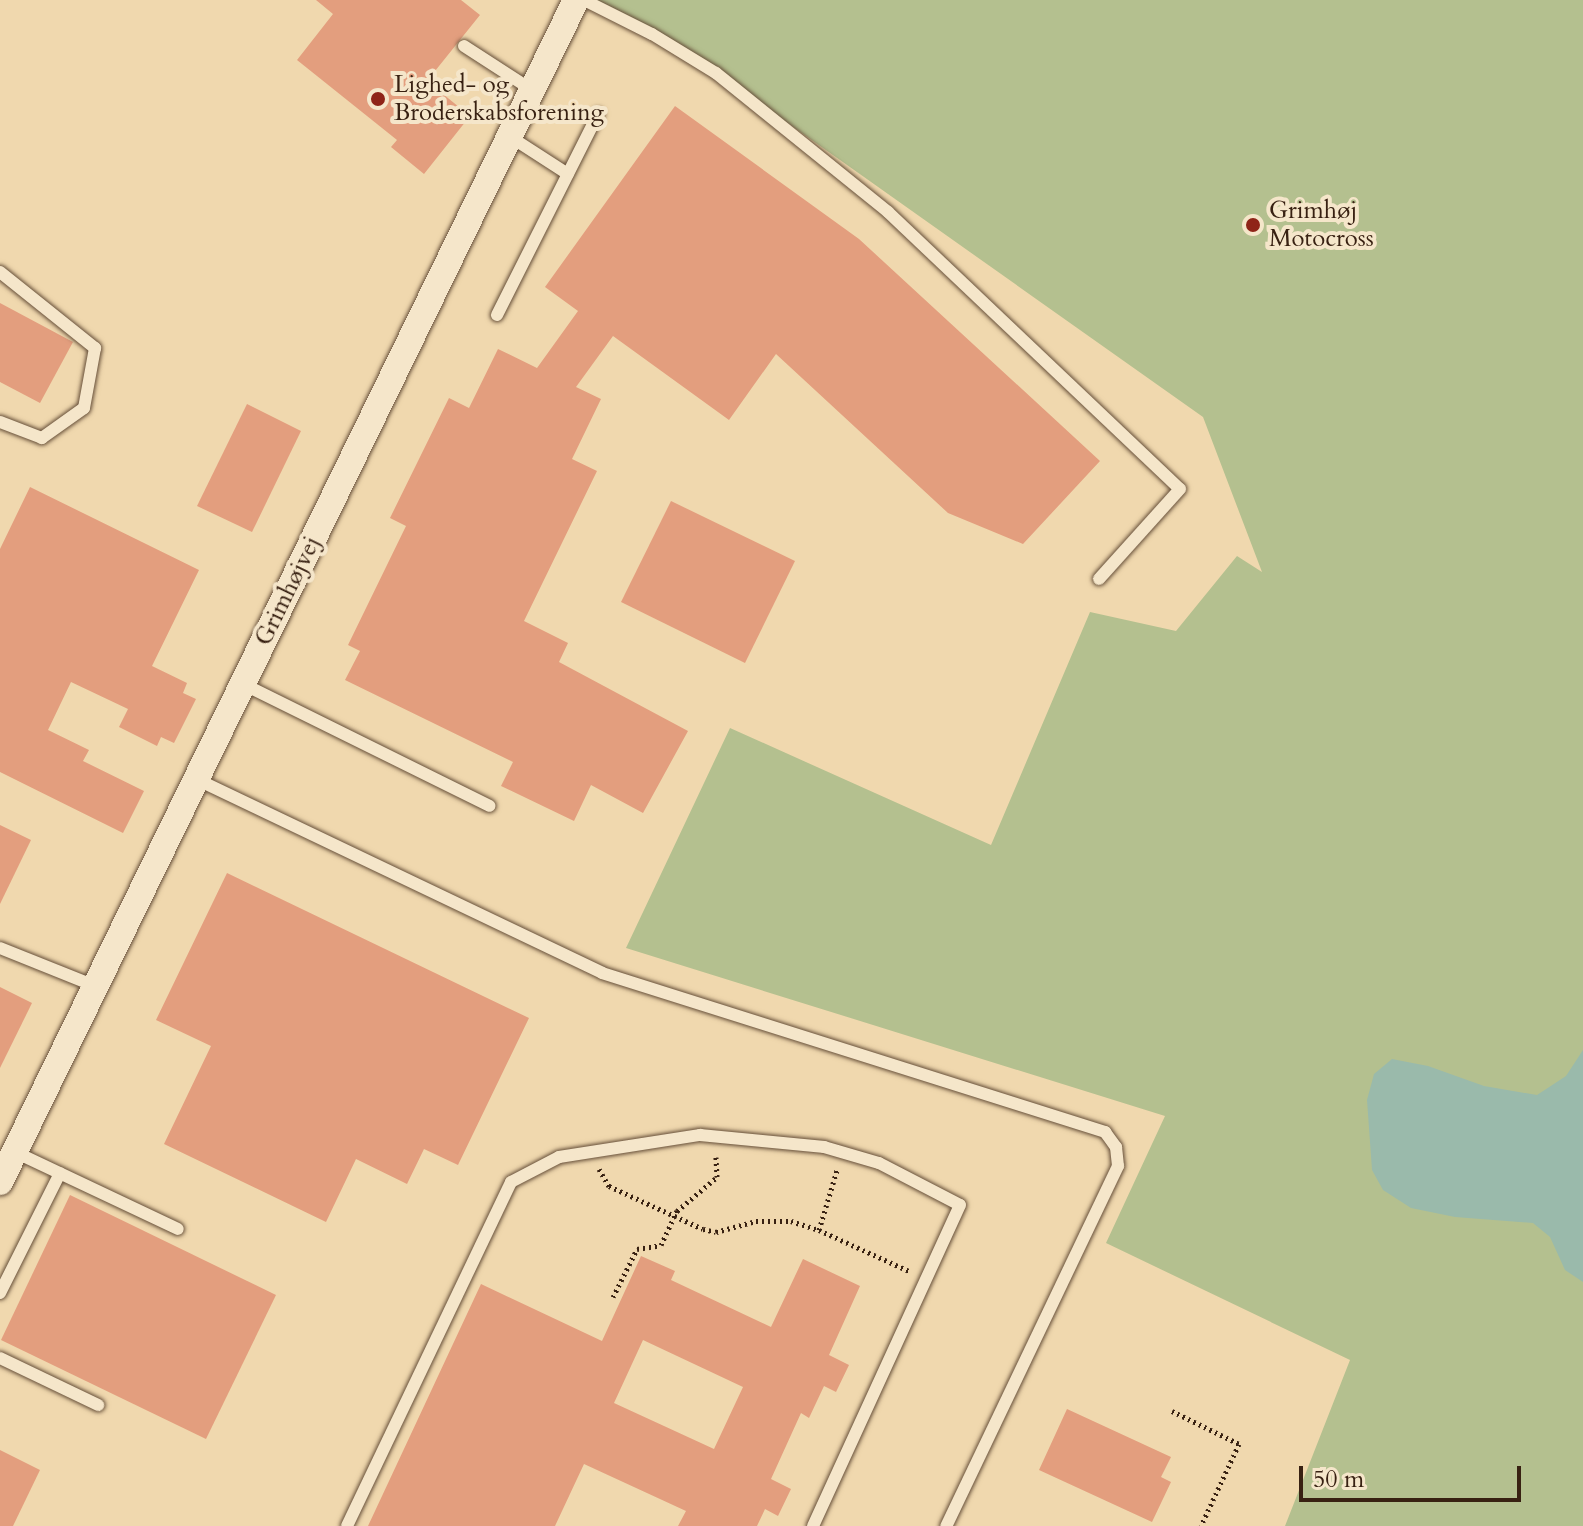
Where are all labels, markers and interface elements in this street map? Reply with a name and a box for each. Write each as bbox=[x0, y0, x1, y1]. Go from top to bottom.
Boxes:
place label: Lighed- og Broderskabsforening bbox=[394, 71, 604, 127]
marker: Lighed- og Broderskabsforening bbox=[369, 90, 387, 108]
place label: Grimhøj Motocross bbox=[1269, 197, 1374, 253]
marker: Grimhøj Motocross bbox=[1244, 216, 1262, 234]
street label: Grimhøjvej bbox=[249, 532, 327, 650]
scale bar bbox=[1303, 1450, 1525, 1500]
text: 50 m bbox=[1313, 1463, 1364, 1496]

